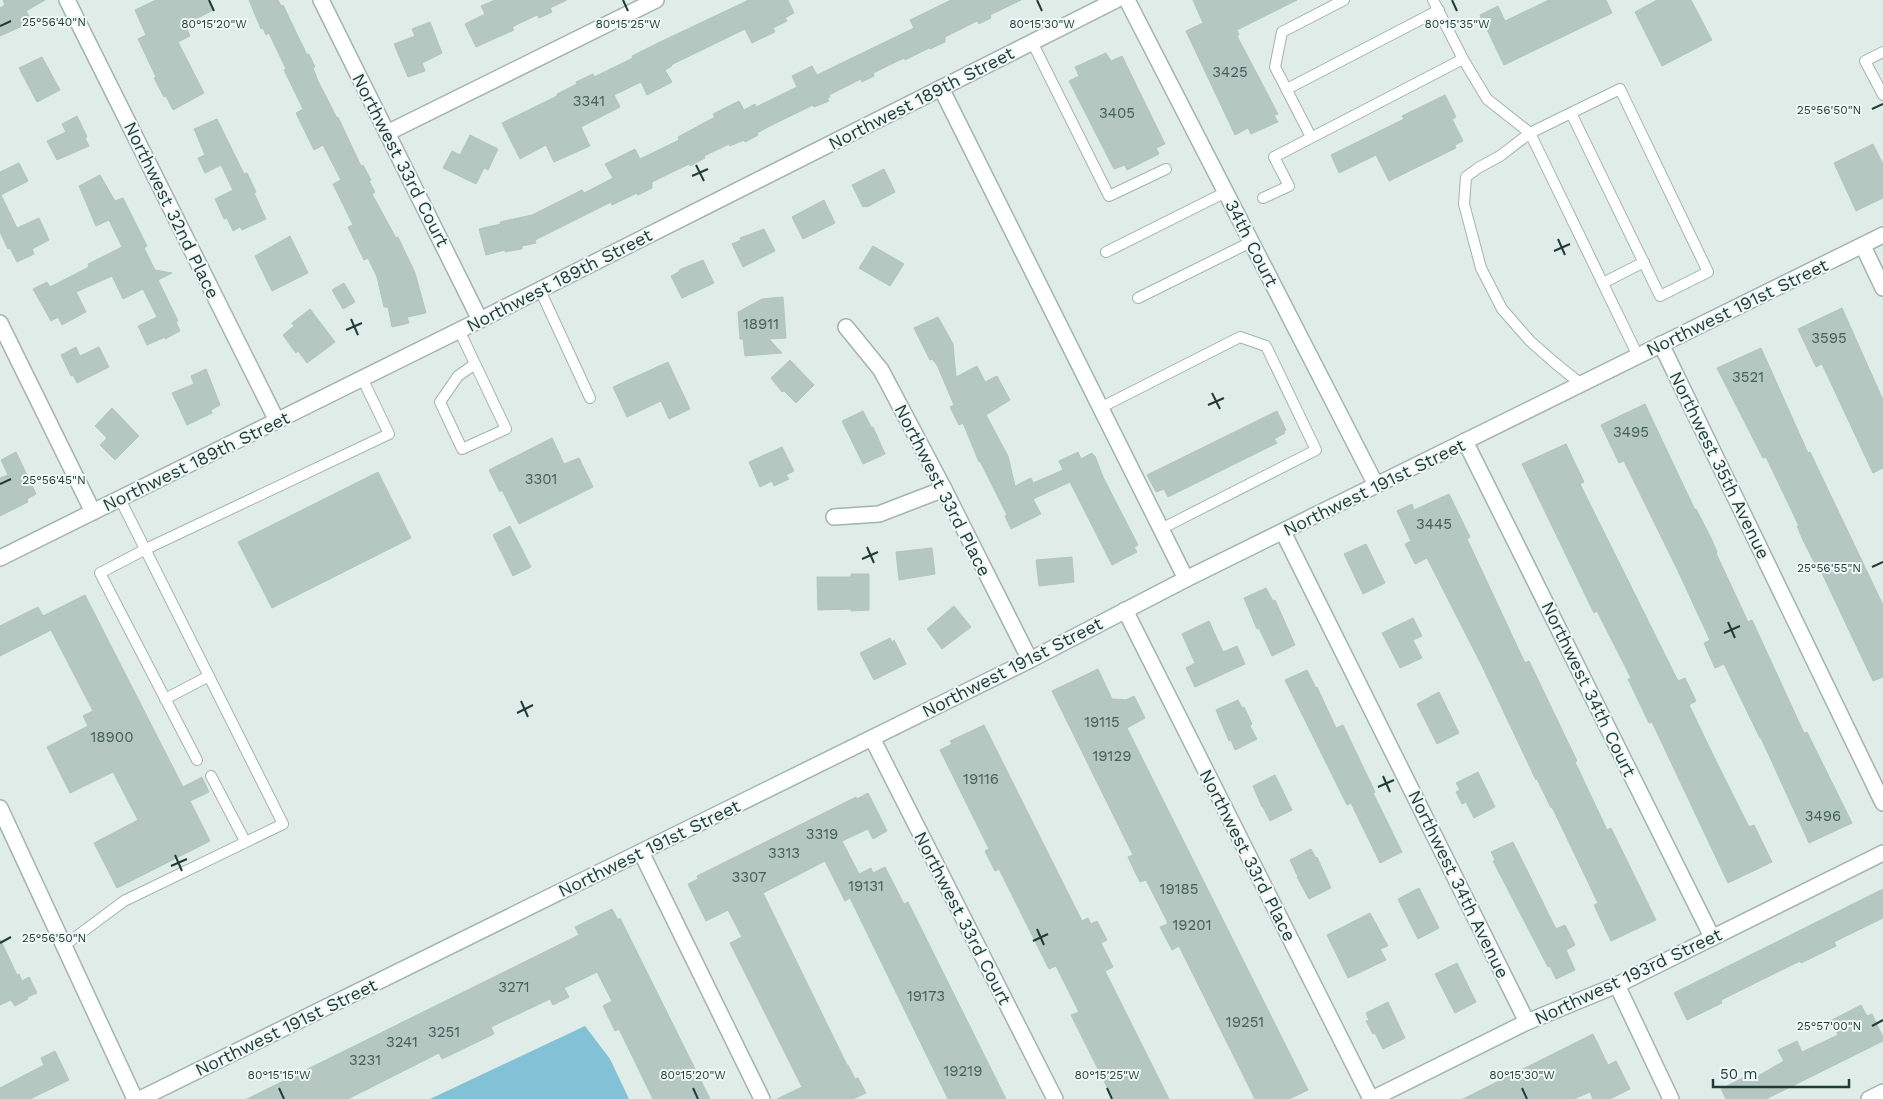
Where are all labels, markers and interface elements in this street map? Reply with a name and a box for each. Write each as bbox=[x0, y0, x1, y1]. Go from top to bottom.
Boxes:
text: 25°56'40"N bbox=[22, 15, 86, 29]
text: 80°15'20"W bbox=[181, 17, 247, 31]
text: 80°15'25"W bbox=[595, 17, 661, 31]
text: 80°15'30"W bbox=[1009, 17, 1075, 31]
text: 80°15'35"W bbox=[1424, 17, 1490, 31]
street label: Northwest 189th Street bbox=[825, 42, 1018, 154]
house number: 3425 bbox=[1212, 63, 1248, 81]
street label: Northwest 33rd Court bbox=[348, 70, 454, 251]
house number: 3341 bbox=[573, 92, 605, 110]
text: 25°56'50"N bbox=[1797, 103, 1861, 117]
house number: 3405 bbox=[1099, 104, 1135, 122]
street label: Northwest 32nd Place bbox=[120, 118, 224, 302]
street label: 34th Court bbox=[1221, 196, 1283, 290]
street label: Northwest 189th Street bbox=[463, 224, 656, 336]
street label: Northwest 191st Street bbox=[1643, 254, 1832, 360]
house number: 18911 bbox=[743, 315, 779, 333]
house number: 3595 bbox=[1811, 329, 1847, 347]
street label: Northwest 35th Avenue bbox=[1665, 368, 1775, 562]
house number: 3521 bbox=[1732, 368, 1764, 386]
street label: Northwest 33rd Place bbox=[890, 401, 996, 579]
street label: Northwest 189th Street bbox=[99, 406, 293, 515]
house number: 3495 bbox=[1613, 423, 1649, 441]
street label: Northwest 191st Street bbox=[1280, 434, 1469, 540]
house number: 3301 bbox=[525, 470, 557, 488]
text: 25°56'45"N bbox=[22, 473, 86, 487]
house number: 3445 bbox=[1416, 515, 1452, 533]
text: 25°56'55"N bbox=[1797, 561, 1861, 575]
street label: Northwest 34th Court bbox=[1537, 598, 1641, 780]
street label: Northwest 191st Street bbox=[918, 612, 1106, 722]
house number: 19115 bbox=[1084, 713, 1120, 731]
house number: 18900 bbox=[90, 728, 134, 746]
house number: 19129 bbox=[1093, 747, 1131, 765]
street label: Northwest 33rd Place bbox=[1195, 766, 1301, 944]
house number: 19116 bbox=[963, 770, 999, 788]
street label: Northwest 34th Avenue bbox=[1404, 786, 1514, 982]
street label: Northwest 191st Street bbox=[555, 795, 744, 901]
house number: 3496 bbox=[1805, 807, 1841, 825]
house number: 3319 bbox=[806, 825, 838, 843]
street label: Northwest 33rd Court bbox=[910, 828, 1016, 1009]
house number: 3313 bbox=[768, 844, 800, 862]
house number: 3307 bbox=[732, 868, 766, 886]
house number: 19131 bbox=[848, 877, 884, 895]
house number: 19185 bbox=[1160, 880, 1198, 898]
house number: 19201 bbox=[1172, 916, 1212, 934]
street label: Northwest 193rd Street bbox=[1531, 923, 1725, 1029]
text: 25°56'50"N bbox=[22, 931, 86, 945]
street label: Northwest 191st Street bbox=[192, 974, 381, 1080]
house number: 3271 bbox=[498, 978, 530, 996]
house number: 19173 bbox=[907, 987, 945, 1005]
house number: 19251 bbox=[1226, 1013, 1264, 1031]
text: 25°57'00"N bbox=[1797, 1019, 1861, 1033]
house number: 3251 bbox=[428, 1023, 460, 1041]
house number: 3241 bbox=[386, 1033, 418, 1051]
house number: 3231 bbox=[349, 1051, 381, 1069]
scale bar bbox=[1713, 1056, 1849, 1088]
house number: 19219 bbox=[944, 1062, 982, 1080]
text: 50 m bbox=[1720, 1065, 1757, 1083]
text: 80°15'15"W bbox=[248, 1068, 311, 1082]
text: 80°15'20"W bbox=[660, 1068, 726, 1082]
text: 80°15'25"W bbox=[1074, 1068, 1140, 1082]
text: 80°15'30"W bbox=[1489, 1068, 1555, 1082]

